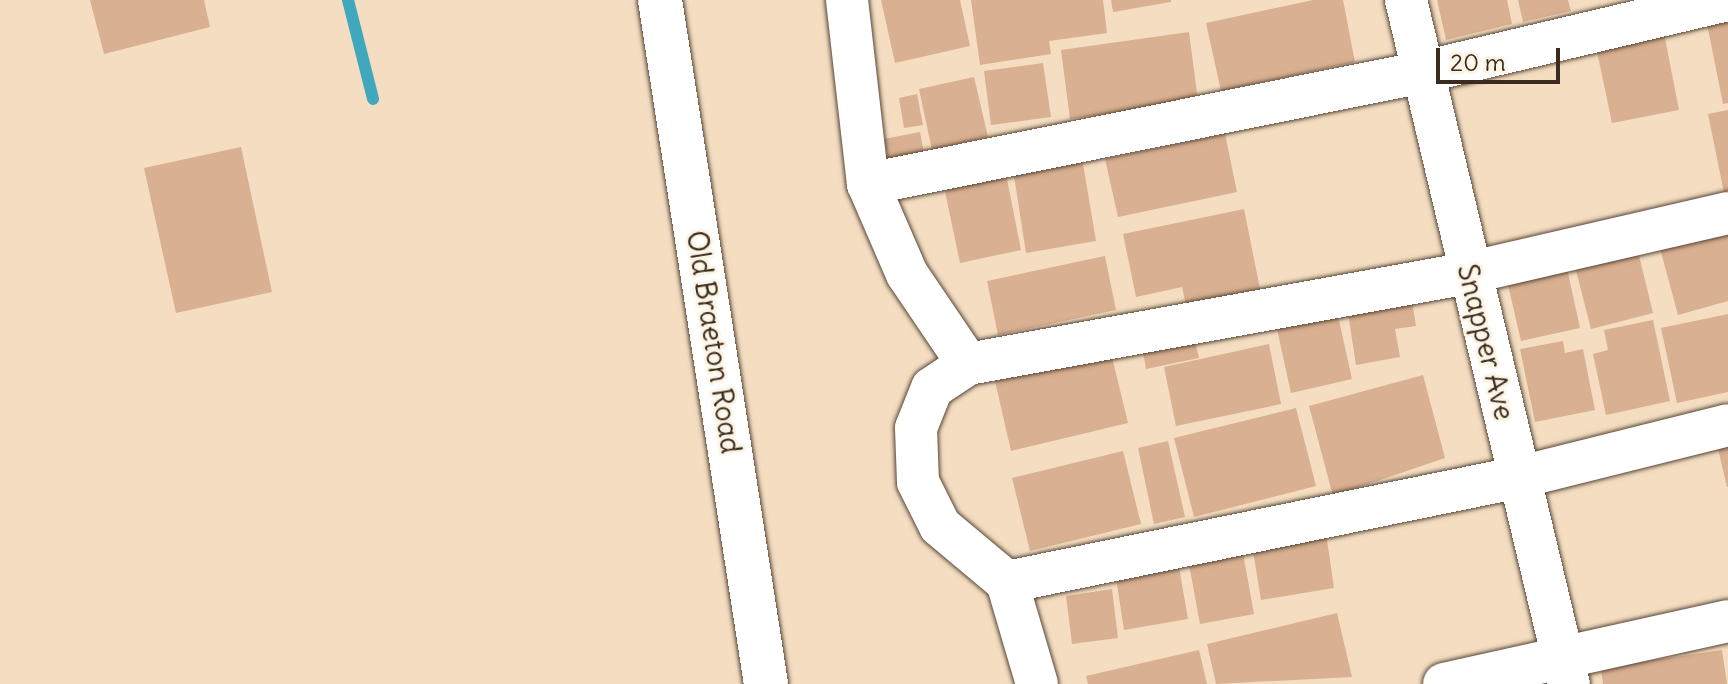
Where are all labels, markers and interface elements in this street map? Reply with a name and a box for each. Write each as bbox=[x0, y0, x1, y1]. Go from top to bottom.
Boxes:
scale bar bbox=[1440, 32, 1564, 82]
text: 20 m bbox=[1450, 47, 1506, 77]
street label: Old Braeton Road bbox=[680, 228, 748, 456]
street label: Snapper Ave bbox=[1450, 261, 1522, 423]

